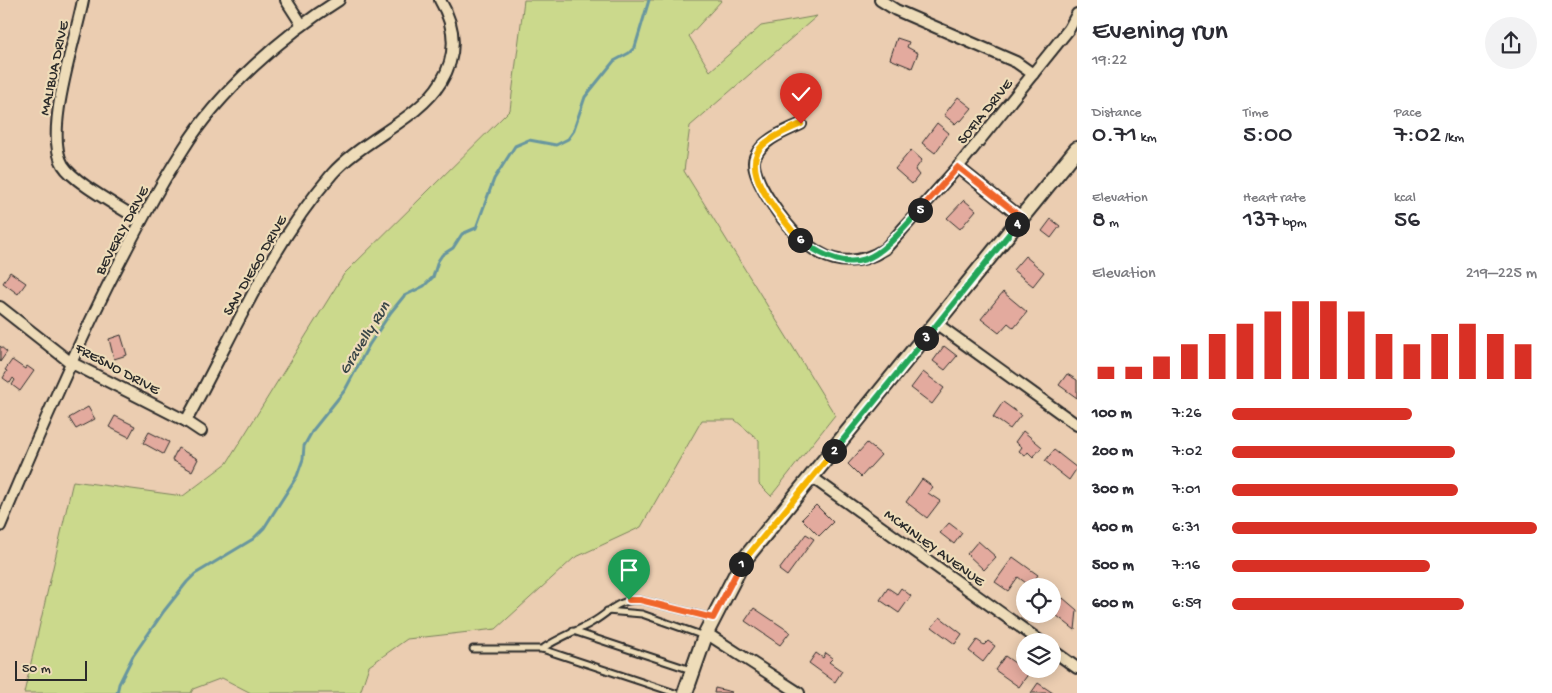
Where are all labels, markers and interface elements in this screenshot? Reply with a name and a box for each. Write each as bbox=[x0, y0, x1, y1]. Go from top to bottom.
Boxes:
text: Evening run bbox=[1092, 16, 1228, 49]
button: share bbox=[1485, 17, 1537, 69]
street label: MALIBUA DRIVE bbox=[36, 19, 74, 117]
text: 19:22 bbox=[1092, 52, 1127, 71]
pin bbox=[780, 73, 822, 124]
street label: SOFIA DRIVE bbox=[954, 76, 1018, 148]
icon: check bbox=[787, 80, 815, 108]
text: Distance bbox=[1092, 105, 1141, 122]
text: Time bbox=[1243, 105, 1269, 122]
text: Pace bbox=[1394, 105, 1421, 122]
text: 0.71 bbox=[1092, 122, 1137, 151]
text: 5:00 bbox=[1243, 122, 1292, 151]
text: 7:02 bbox=[1394, 122, 1441, 151]
text: km bbox=[1137, 130, 1157, 147]
text: /km bbox=[1441, 130, 1464, 147]
street label: BEVERLY DRIVE bbox=[91, 183, 154, 279]
text: Elevation bbox=[1092, 190, 1148, 207]
text: Heart rate bbox=[1243, 190, 1306, 207]
text: kcal bbox=[1394, 190, 1416, 207]
pin: 5 bbox=[908, 198, 932, 222]
text: 5 bbox=[917, 202, 924, 219]
text: 8 bbox=[1092, 207, 1106, 236]
text: 137 bbox=[1243, 207, 1279, 236]
text: 56 bbox=[1394, 207, 1420, 236]
street label: SAN DIEGO DRIVE bbox=[220, 212, 292, 319]
pin: 4 bbox=[1004, 212, 1030, 236]
text: m bbox=[1106, 215, 1119, 232]
text: bpm bbox=[1279, 215, 1307, 232]
text: 4 bbox=[1014, 216, 1021, 233]
pin: 6 bbox=[788, 228, 812, 252]
text: 6 bbox=[797, 232, 804, 249]
text: Elevation bbox=[1092, 265, 1156, 284]
text: 219–225 m bbox=[1466, 265, 1537, 284]
water label: Gravelly Run bbox=[336, 299, 396, 379]
pin: 3 bbox=[914, 326, 938, 350]
text: 3 bbox=[923, 330, 930, 347]
street label: FRESNO DRIVE bbox=[71, 339, 163, 400]
text: 100 m bbox=[1092, 405, 1132, 424]
text: 7:26 bbox=[1172, 405, 1201, 424]
pin: 2 bbox=[822, 438, 846, 464]
text: 2 bbox=[831, 443, 838, 460]
text: 200 m bbox=[1092, 443, 1133, 462]
text: 7:02 bbox=[1172, 443, 1202, 462]
text: 300 m bbox=[1092, 481, 1134, 500]
text: 7:01 bbox=[1172, 481, 1201, 500]
street label: MCKINLEY AVENUE bbox=[880, 506, 988, 592]
text: 400 m bbox=[1092, 519, 1133, 538]
text: 6:31 bbox=[1172, 519, 1200, 538]
pin bbox=[608, 549, 650, 600]
pin: 1 bbox=[728, 552, 754, 576]
icon: arrive bbox=[615, 556, 643, 584]
text: 1 bbox=[739, 556, 744, 573]
text: 500 m bbox=[1092, 557, 1134, 576]
text: 7:16 bbox=[1172, 557, 1200, 576]
map controls bbox=[1016, 578, 1061, 678]
button: locate bbox=[1016, 578, 1061, 623]
text: 600 m bbox=[1092, 595, 1133, 614]
text: 6:59 bbox=[1172, 595, 1202, 614]
button: layers bbox=[1016, 633, 1061, 678]
scale bar bbox=[15, 658, 88, 681]
text: 50 m bbox=[22, 661, 51, 678]

